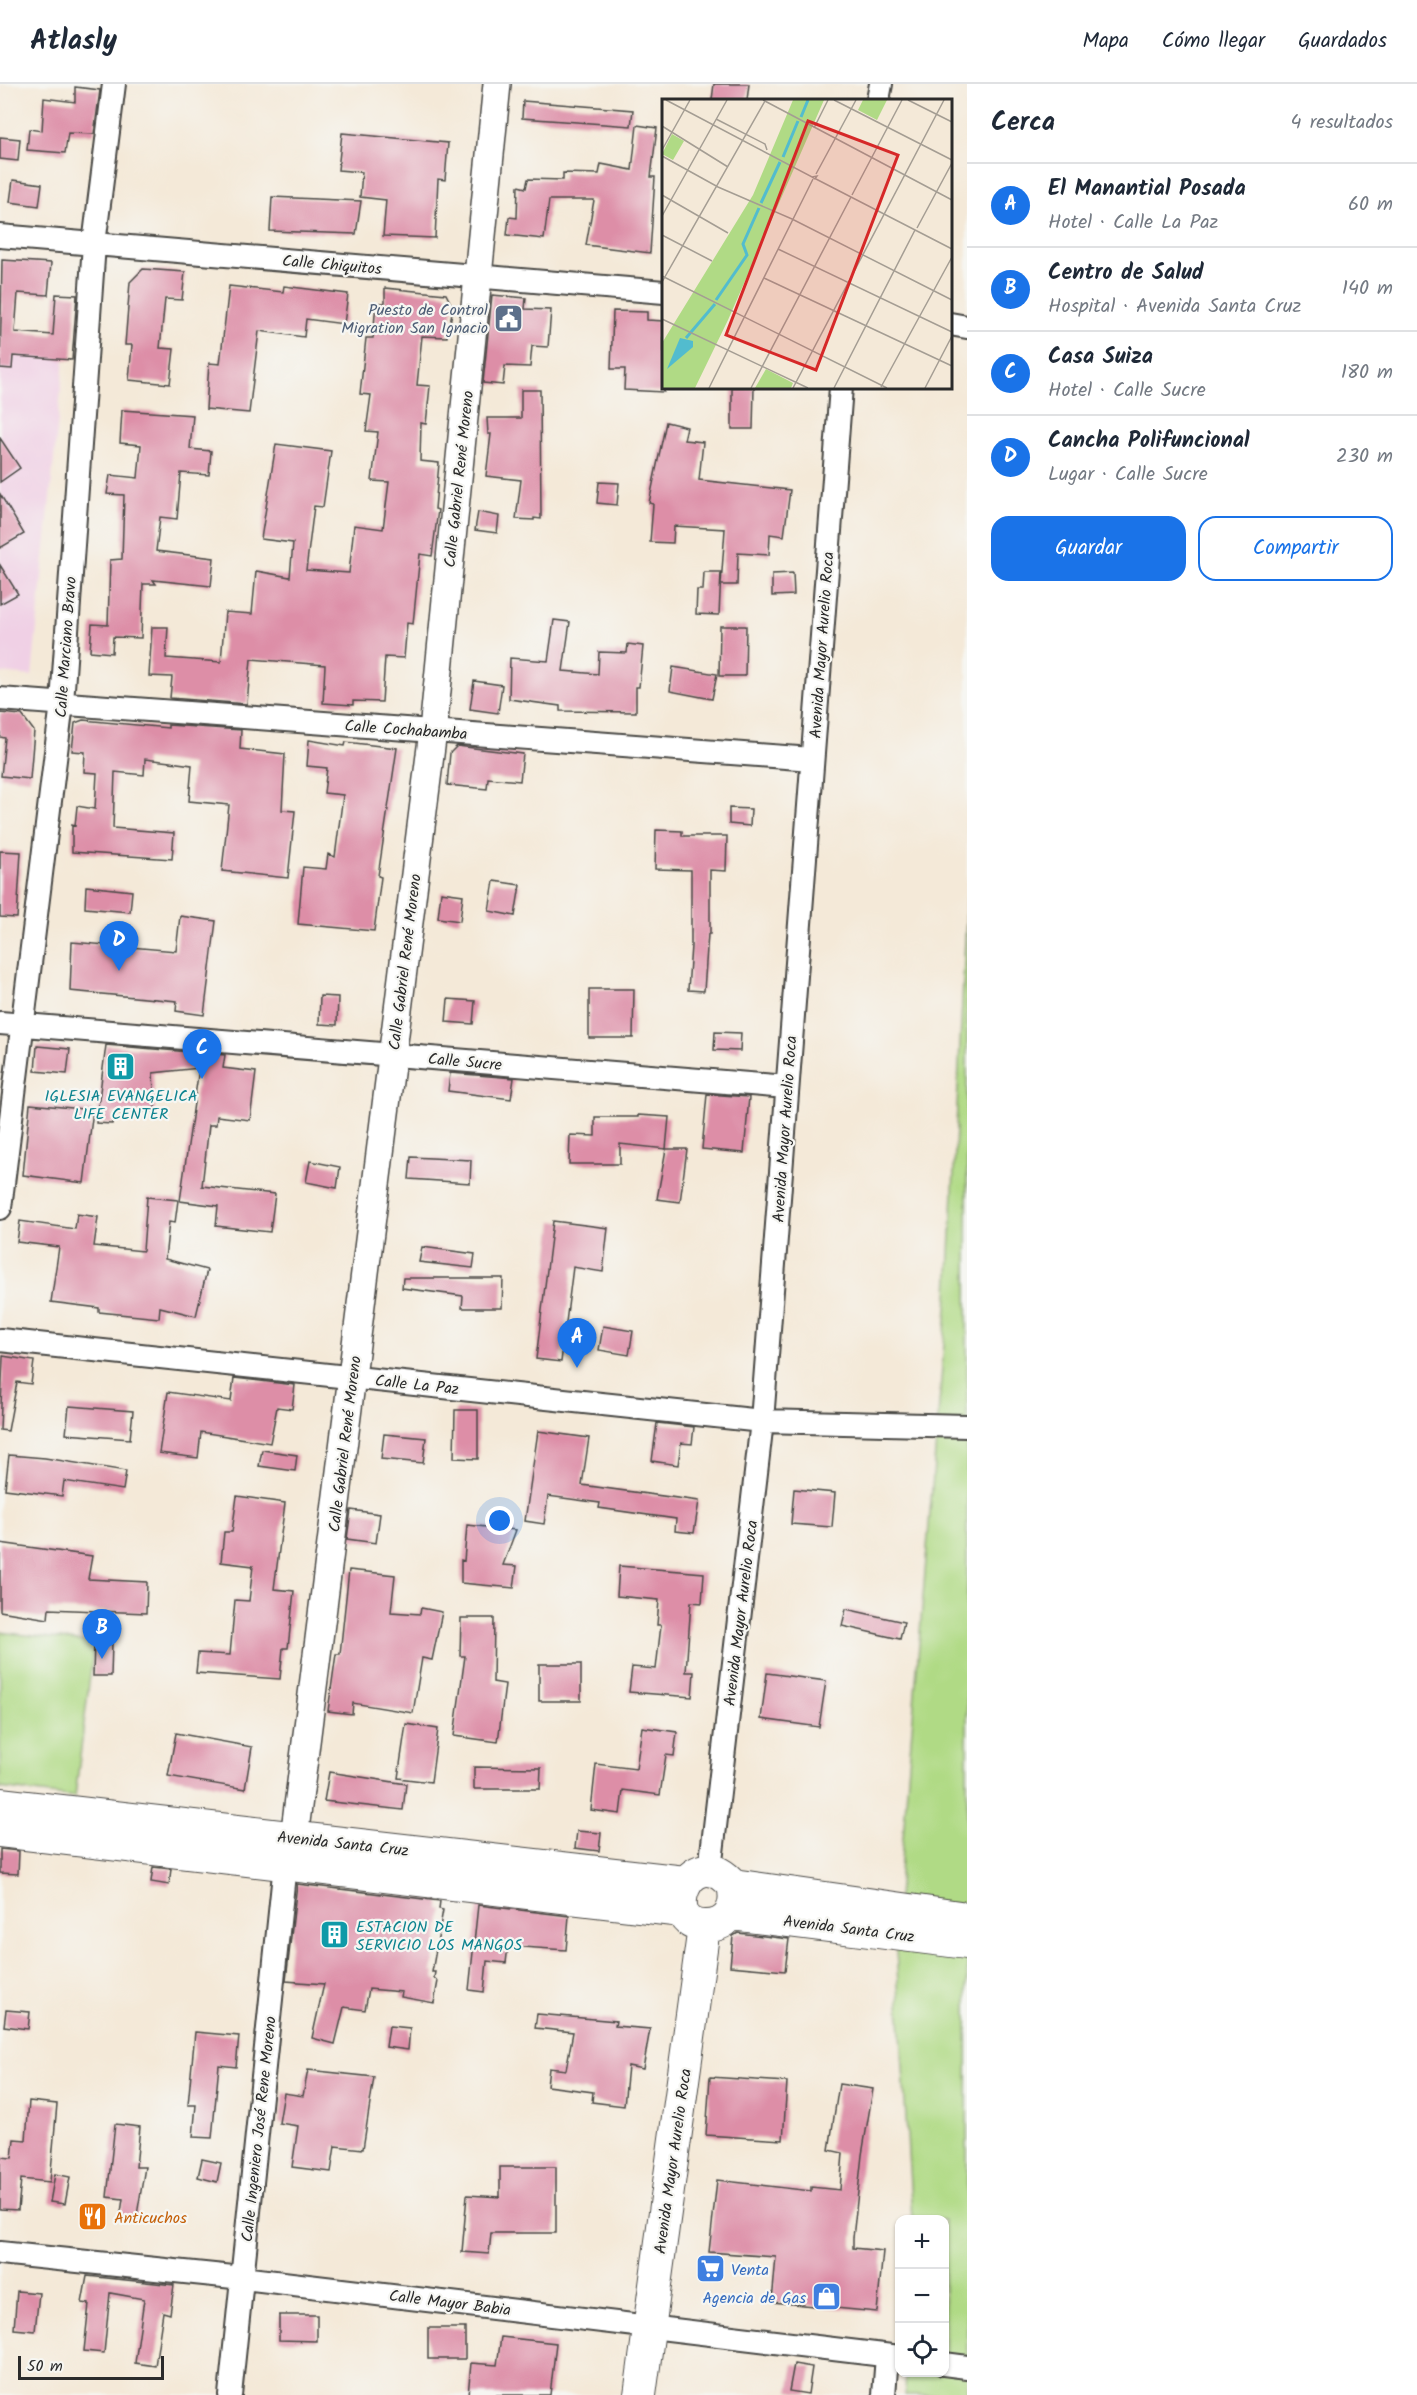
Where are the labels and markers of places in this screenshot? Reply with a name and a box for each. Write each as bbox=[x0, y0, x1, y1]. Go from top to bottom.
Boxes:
place label: Puesto de Control Migration San Ignacio bbox=[341, 298, 488, 341]
public building icon: Puesto de Control Migration San Ignacio bbox=[493, 302, 525, 334]
pin: D bbox=[100, 922, 138, 971]
pin: C bbox=[182, 1030, 222, 1079]
building icon: IGLESIA EVANGELICA LIFE CENTER bbox=[105, 1051, 137, 1083]
place label: IGLESIA EVANGELICA LIFE CENTER bbox=[44, 1084, 198, 1127]
pin: A bbox=[558, 1318, 596, 1368]
pin: B bbox=[82, 1610, 122, 1659]
place label: ESTACION DE SERVICIO LOS MANGOS bbox=[356, 1915, 523, 1958]
building icon: ESTACION DE SERVICIO LOS MANGOS bbox=[319, 1919, 351, 1951]
restaurant icon: Anticuchos bbox=[77, 2201, 109, 2233]
place label: Anticuchos bbox=[114, 2206, 187, 2231]
supermarket icon: Venta bbox=[694, 2253, 726, 2285]
place label: Venta bbox=[731, 2258, 769, 2283]
shop icon: Agencia de Gas bbox=[811, 2281, 843, 2313]
place label: Agencia de Gas bbox=[702, 2286, 806, 2311]

